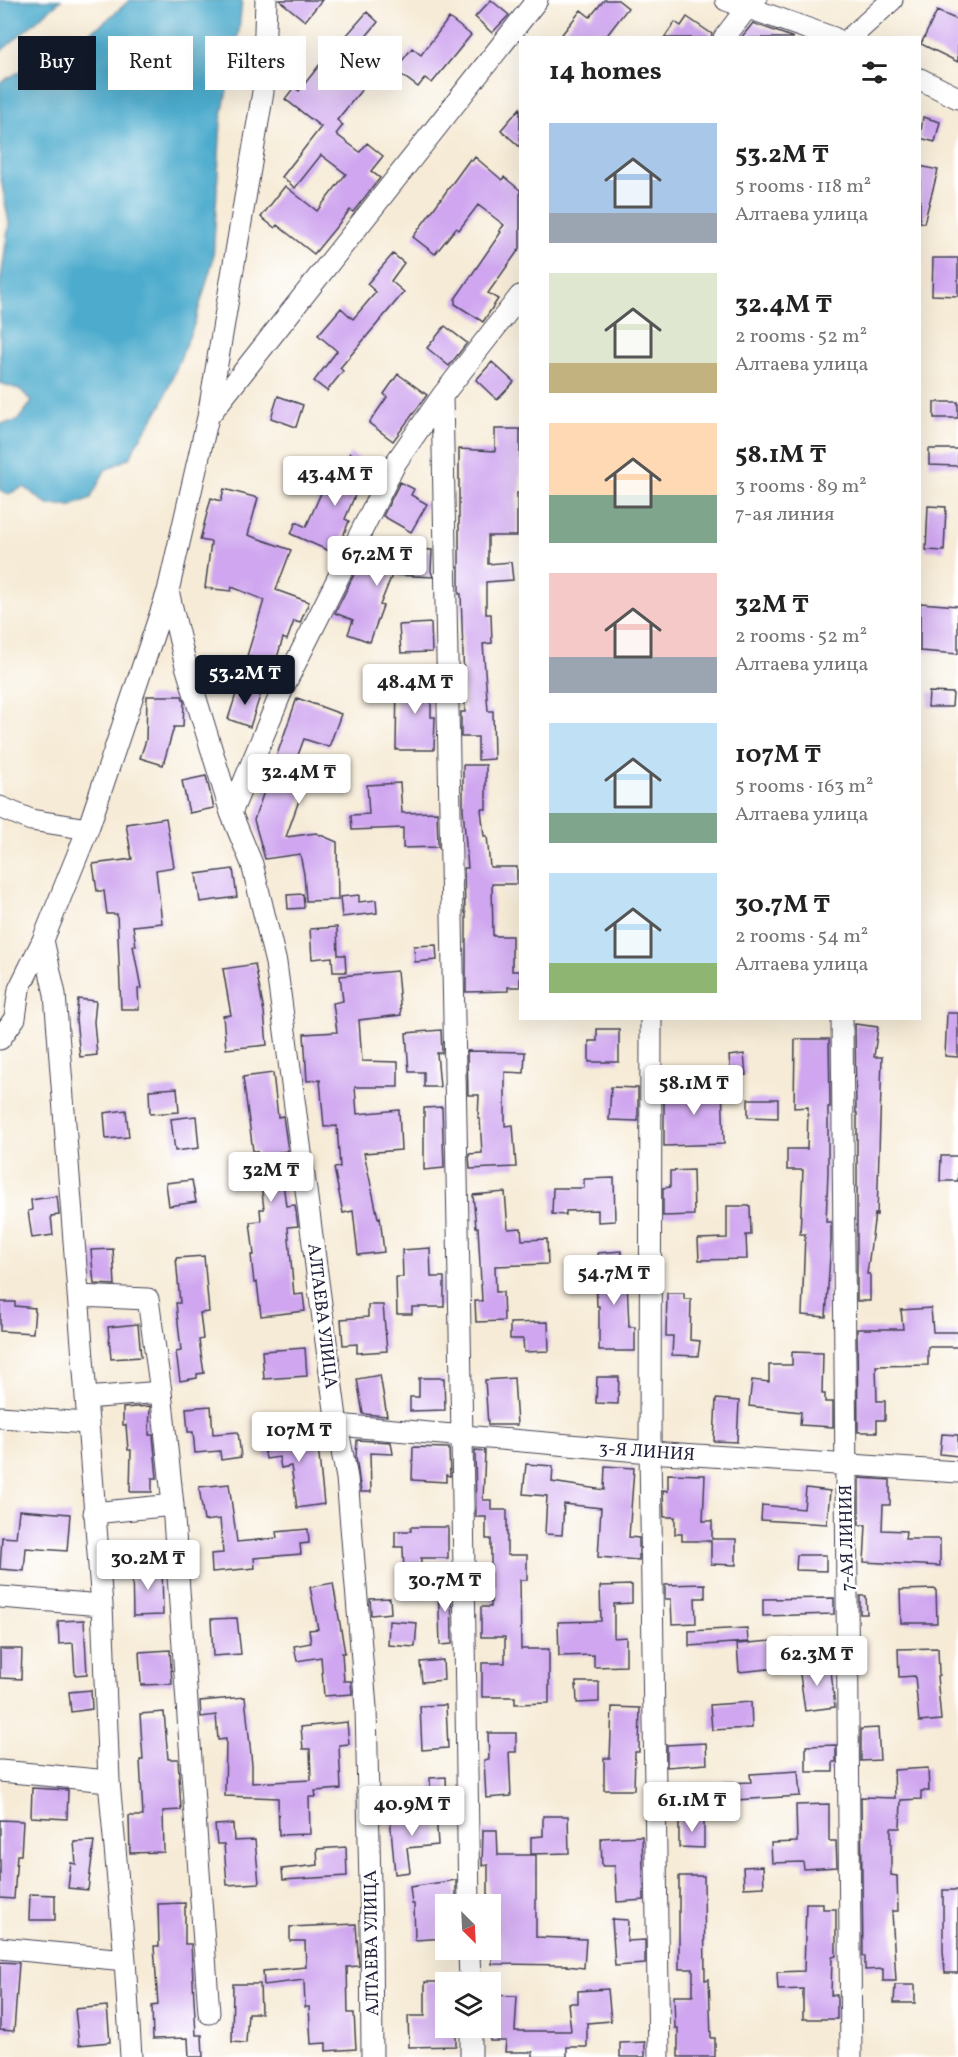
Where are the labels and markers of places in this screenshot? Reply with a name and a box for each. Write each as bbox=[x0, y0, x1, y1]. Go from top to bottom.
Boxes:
pin: 43.4M ₸ bbox=[280, 456, 390, 507]
pin: 67.2M ₸ bbox=[322, 536, 432, 587]
pin: 53.2M ₸ bbox=[190, 655, 300, 706]
pin: 48.4M ₸ bbox=[360, 664, 470, 715]
pin: 32.4M ₸ bbox=[244, 754, 354, 805]
pin: 58.1M ₸ bbox=[639, 1065, 749, 1116]
pin: 32M ₸ bbox=[229, 1152, 313, 1203]
pin: 54.7M ₸ bbox=[559, 1255, 669, 1306]
pin: 107M ₸ bbox=[250, 1412, 348, 1463]
pin: 30.2M ₸ bbox=[93, 1540, 203, 1591]
pin: 30.7M ₸ bbox=[390, 1562, 500, 1613]
pin: 62.3M ₸ bbox=[762, 1636, 872, 1687]
pin: 61.1M ₸ bbox=[637, 1782, 747, 1833]
pin: 40.9M ₸ bbox=[357, 1786, 467, 1837]

